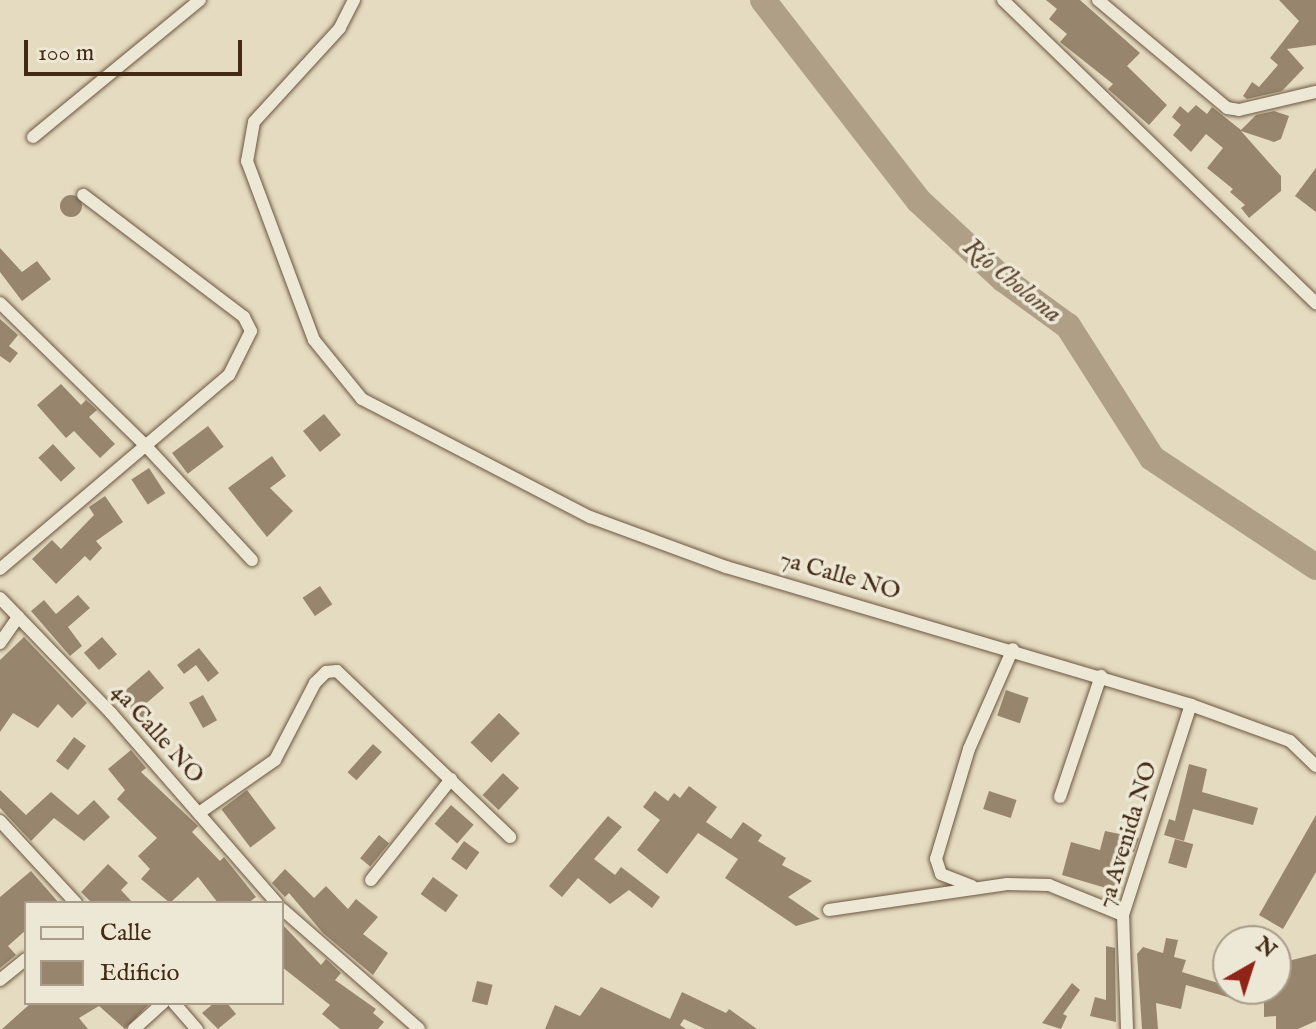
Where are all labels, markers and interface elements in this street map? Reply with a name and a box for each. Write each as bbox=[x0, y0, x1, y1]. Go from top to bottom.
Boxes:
scale bar bbox=[28, 24, 246, 74]
text: 100 m bbox=[38, 38, 94, 69]
water label: Río Choloma bbox=[956, 232, 1068, 330]
street label: 7a Calle NO bbox=[776, 545, 904, 607]
street label: 4a Calle NO bbox=[105, 678, 209, 790]
street label: 7a Avenida NO bbox=[1092, 758, 1164, 912]
legend bbox=[24, 901, 284, 1005]
text: Calle bbox=[100, 918, 152, 949]
north arrow bbox=[1212, 925, 1292, 1005]
text: N bbox=[1250, 931, 1282, 965]
text: Edificio bbox=[100, 958, 179, 989]

